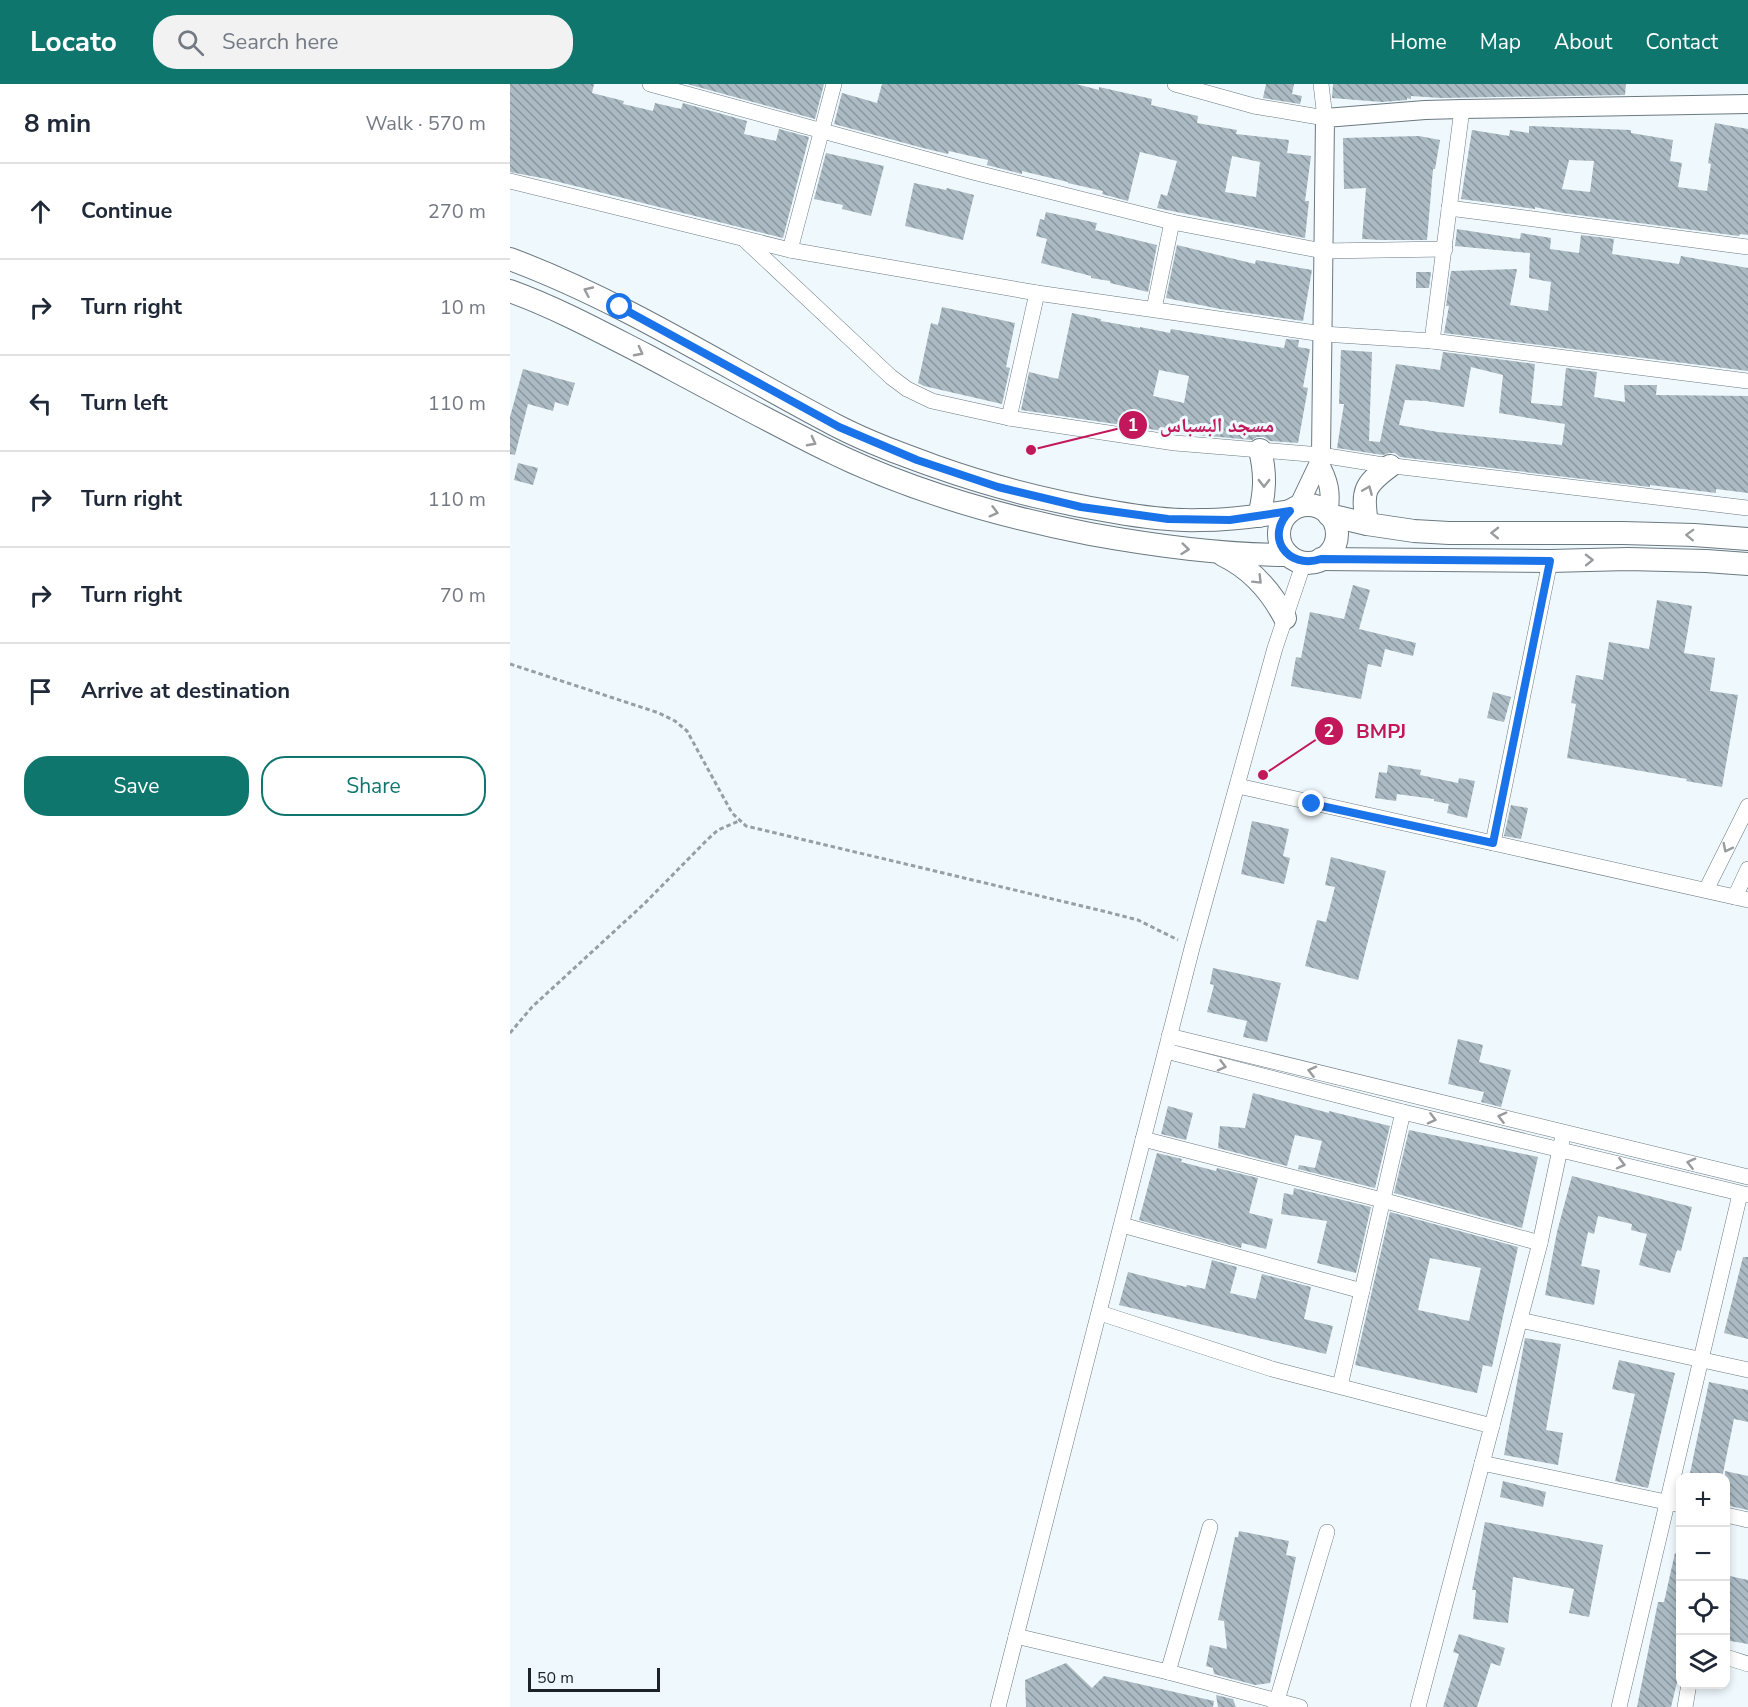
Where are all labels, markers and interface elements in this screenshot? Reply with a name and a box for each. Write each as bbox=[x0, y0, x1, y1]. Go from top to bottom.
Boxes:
search box bbox=[153, 15, 573, 69]
text: Locato bbox=[30, 23, 117, 61]
icon: search bbox=[174, 26, 207, 59]
text: Search here bbox=[222, 27, 339, 57]
text: Home bbox=[1390, 28, 1447, 56]
text: Map bbox=[1480, 28, 1521, 56]
text: About bbox=[1554, 28, 1612, 56]
text: Contact bbox=[1645, 28, 1718, 56]
text: 8 min bbox=[24, 106, 91, 141]
text: Walk · 570 m bbox=[366, 110, 486, 137]
icon: ahead bbox=[24, 195, 57, 228]
text: Continue bbox=[81, 196, 172, 226]
text: 270 m bbox=[428, 198, 486, 225]
one-way arrow bbox=[583, 287, 594, 299]
icon: right bbox=[24, 291, 57, 324]
text: Turn right bbox=[81, 292, 182, 322]
route start bbox=[606, 293, 632, 319]
text: 10 m bbox=[440, 294, 486, 321]
one-way arrow bbox=[633, 345, 643, 356]
icon: left bbox=[24, 387, 57, 420]
text: Turn left bbox=[81, 388, 168, 418]
text: 110 m bbox=[428, 390, 486, 417]
callout: مسجد البسباس bbox=[1118, 406, 1287, 444]
text: مسجد البسباس bbox=[1160, 412, 1274, 439]
text: 1 bbox=[1128, 413, 1138, 437]
one-way arrow bbox=[805, 435, 816, 446]
one-way arrow bbox=[1258, 479, 1270, 488]
icon: right bbox=[24, 483, 57, 516]
text: Turn right bbox=[81, 484, 182, 514]
text: 110 m bbox=[428, 486, 486, 513]
one-way arrow bbox=[1361, 486, 1373, 497]
one-way arrow bbox=[988, 504, 998, 517]
one-way arrow bbox=[1490, 527, 1499, 540]
one-way arrow bbox=[1685, 529, 1694, 541]
one-way arrow bbox=[1180, 543, 1189, 555]
one-way arrow bbox=[1585, 553, 1594, 566]
one-way arrow bbox=[1251, 573, 1261, 584]
icon: right bbox=[24, 579, 57, 612]
text: Turn right bbox=[81, 580, 182, 610]
text: 70 m bbox=[440, 582, 486, 609]
icon: arrive bbox=[24, 675, 57, 708]
text: Arrive at destination bbox=[81, 676, 290, 706]
callout: BMPJ bbox=[1314, 712, 1418, 750]
text: BMPJ bbox=[1356, 718, 1406, 745]
text: 2 bbox=[1324, 719, 1334, 743]
button: Save bbox=[24, 756, 249, 816]
button: Share bbox=[261, 756, 486, 816]
route end bbox=[1298, 790, 1324, 816]
one-way arrow bbox=[1723, 842, 1734, 853]
one-way arrow bbox=[1217, 1058, 1227, 1071]
one-way arrow bbox=[1307, 1066, 1317, 1079]
one-way arrow bbox=[1427, 1111, 1437, 1124]
one-way arrow bbox=[1497, 1112, 1507, 1125]
one-way arrow bbox=[1616, 1157, 1626, 1170]
one-way arrow bbox=[1686, 1158, 1696, 1171]
map controls bbox=[1676, 1473, 1730, 1689]
button: + bbox=[1676, 1473, 1730, 1527]
button: − bbox=[1676, 1527, 1730, 1581]
button: locate bbox=[1676, 1581, 1730, 1635]
button: layers bbox=[1676, 1635, 1730, 1689]
scale bar bbox=[528, 1665, 660, 1692]
text: 50 m bbox=[537, 1667, 574, 1689]

